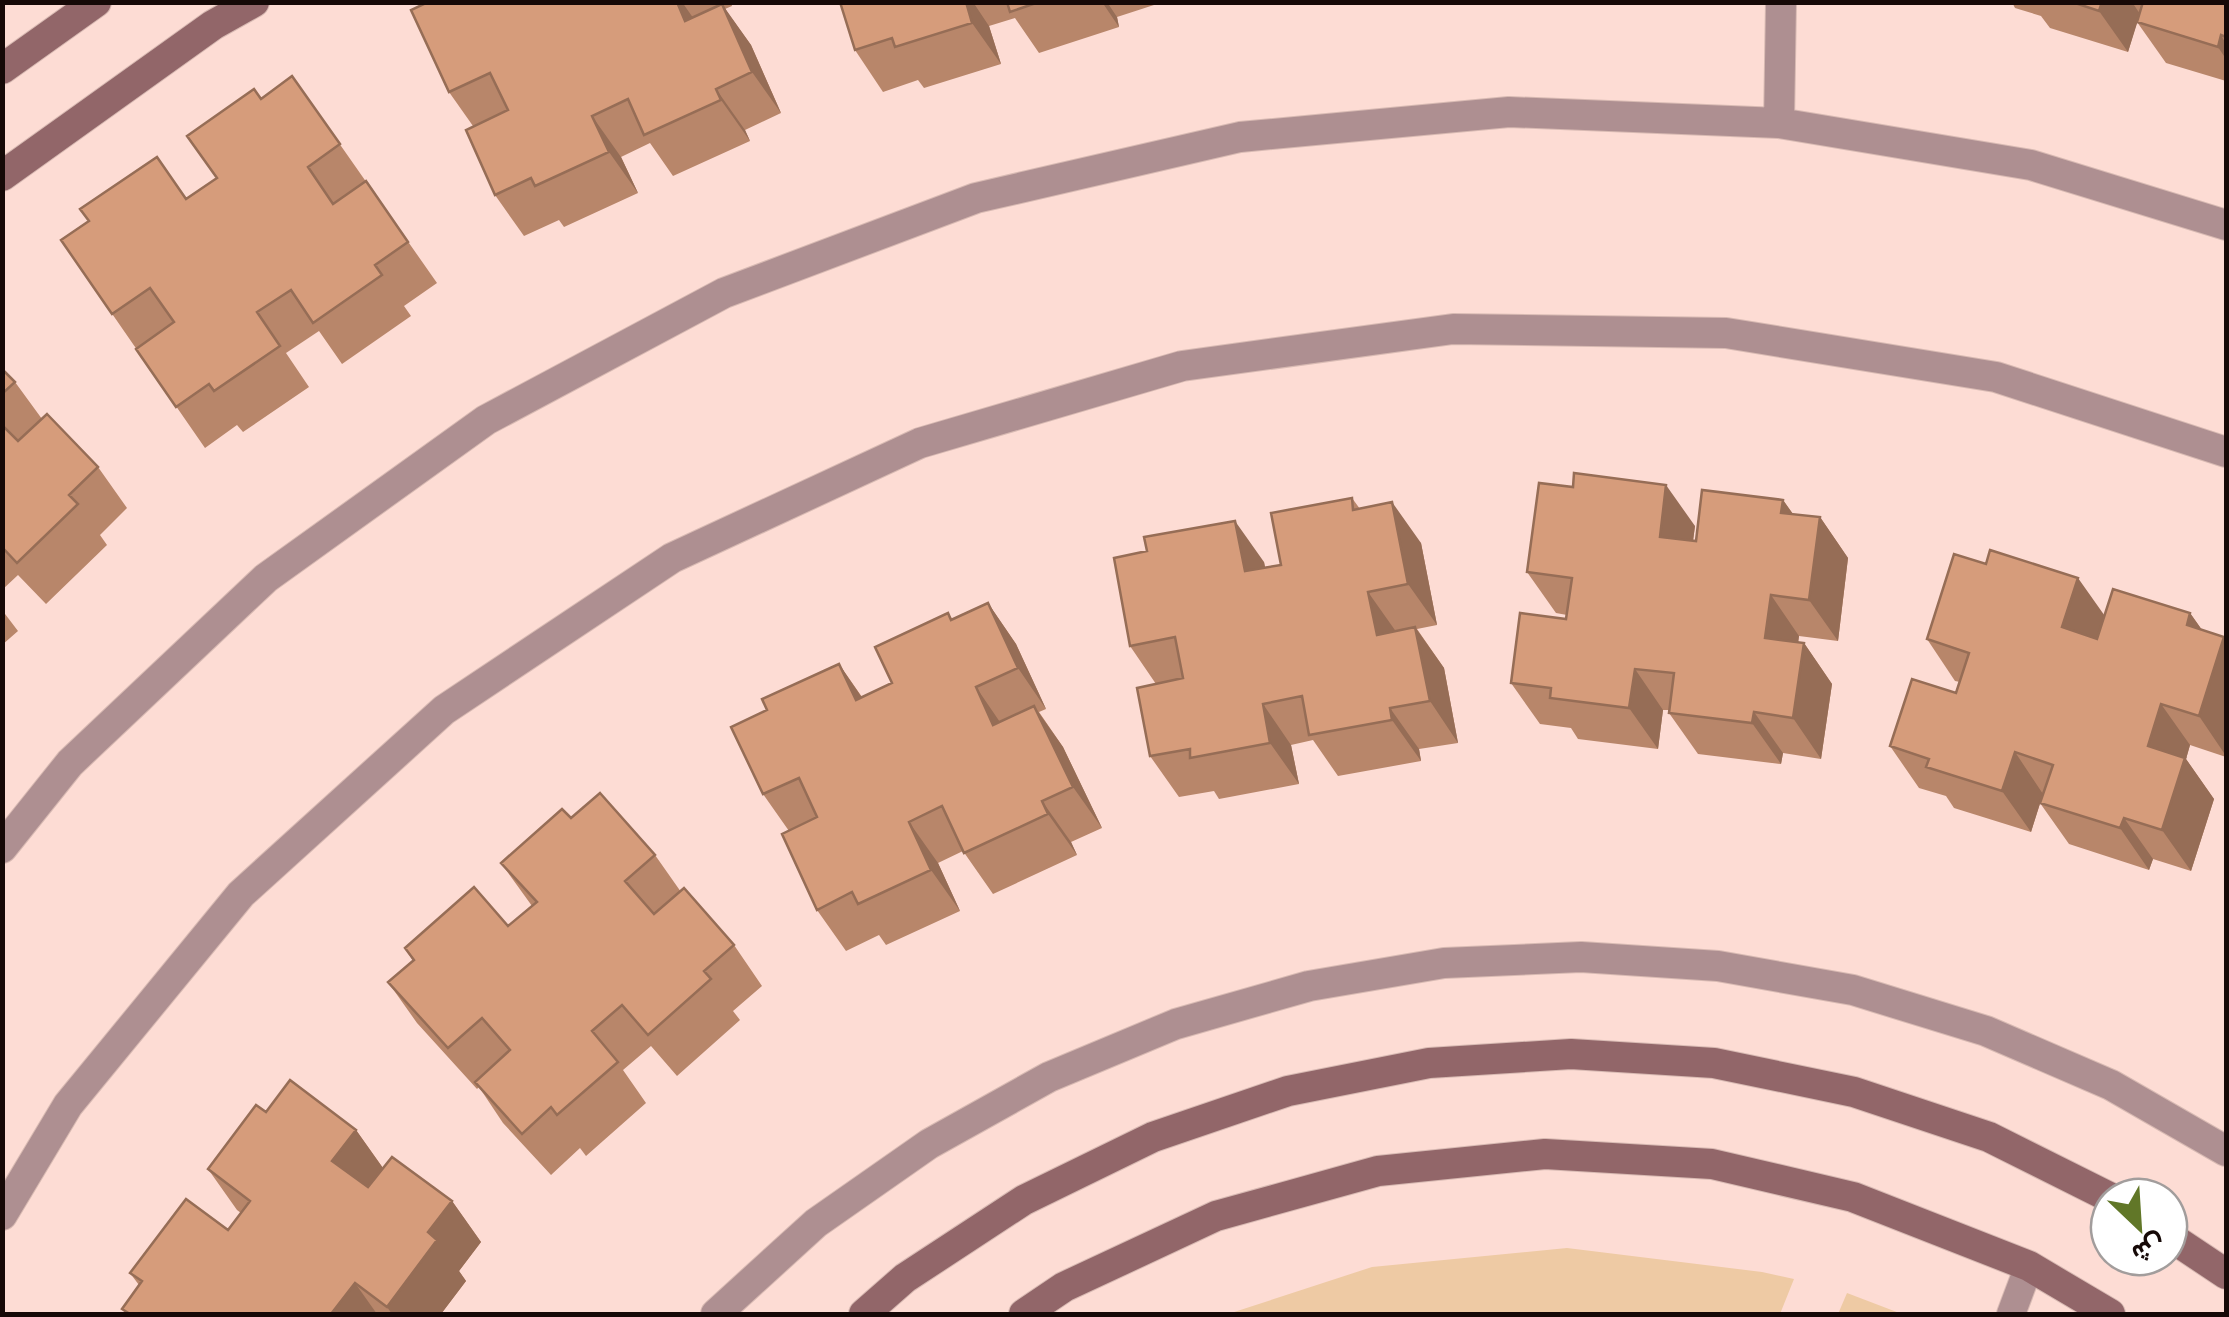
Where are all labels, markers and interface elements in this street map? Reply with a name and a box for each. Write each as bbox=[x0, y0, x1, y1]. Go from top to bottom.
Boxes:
north arrow bbox=[2089, 1177, 2189, 1277]
text: ش bbox=[2127, 1227, 2172, 1271]

